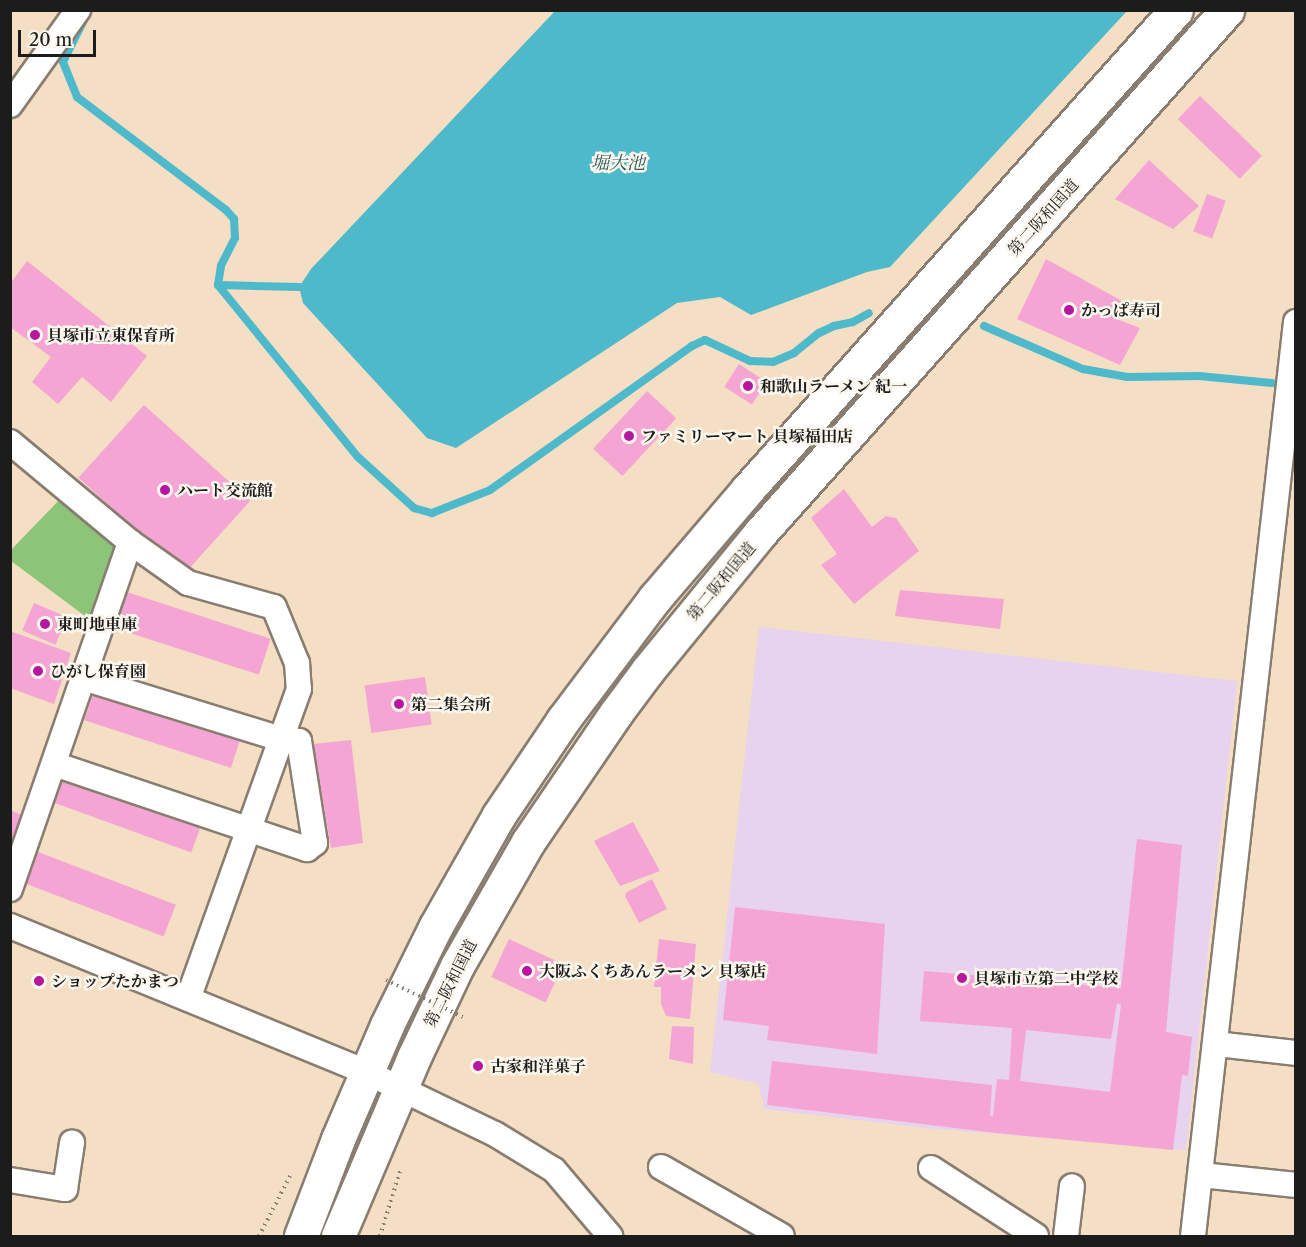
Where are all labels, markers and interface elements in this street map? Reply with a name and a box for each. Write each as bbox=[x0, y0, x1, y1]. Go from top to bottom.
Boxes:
scale bar bbox=[21, 18, 99, 56]
text: 20 m bbox=[29, 29, 72, 51]
water label: 堀大池 bbox=[591, 152, 645, 174]
street label: 第二阪和国道 bbox=[1004, 175, 1082, 259]
place label: かっぱ寿司 bbox=[1081, 300, 1161, 320]
marker: かっぱ寿司 bbox=[1062, 303, 1076, 317]
place label: 貝塚市立東保育所 bbox=[47, 325, 175, 345]
marker: 貝塚市立東保育所 bbox=[28, 328, 42, 342]
place label: 和歌山ラーメン 紀一 bbox=[760, 376, 908, 396]
marker: 和歌山ラーメン 紀一 bbox=[741, 379, 755, 393]
place label: ファミリーマート 貝塚福田店 bbox=[641, 426, 853, 446]
marker: ファミリーマート 貝塚福田店 bbox=[622, 429, 636, 443]
place label: ハート交流館 bbox=[177, 480, 273, 500]
marker: ハート交流館 bbox=[158, 483, 172, 497]
street label: 第二阪和国道 bbox=[683, 538, 759, 624]
place label: 東町地車庫 bbox=[57, 614, 137, 634]
marker: 東町地車庫 bbox=[38, 617, 52, 631]
place label: ひがし保育園 bbox=[50, 661, 146, 681]
marker: ひがし保育園 bbox=[31, 664, 45, 678]
place label: 第二集会所 bbox=[411, 694, 491, 714]
marker: 第二集会所 bbox=[392, 697, 406, 711]
street label: 第二阪和国道 bbox=[420, 936, 480, 1030]
place label: 大阪ふくちあんラーメン 貝塚店 bbox=[539, 961, 767, 981]
marker: 大阪ふくちあんラーメン 貝塚店 bbox=[520, 964, 534, 978]
place label: 貝塚市立第二中学校 bbox=[974, 968, 1118, 988]
place label: ショップたかまつ bbox=[51, 971, 179, 991]
marker: 貝塚市立第二中学校 bbox=[955, 971, 969, 985]
marker: ショップたかまつ bbox=[32, 974, 46, 988]
place label: 古家和洋菓子 bbox=[490, 1056, 586, 1076]
marker: 古家和洋菓子 bbox=[471, 1059, 485, 1073]

